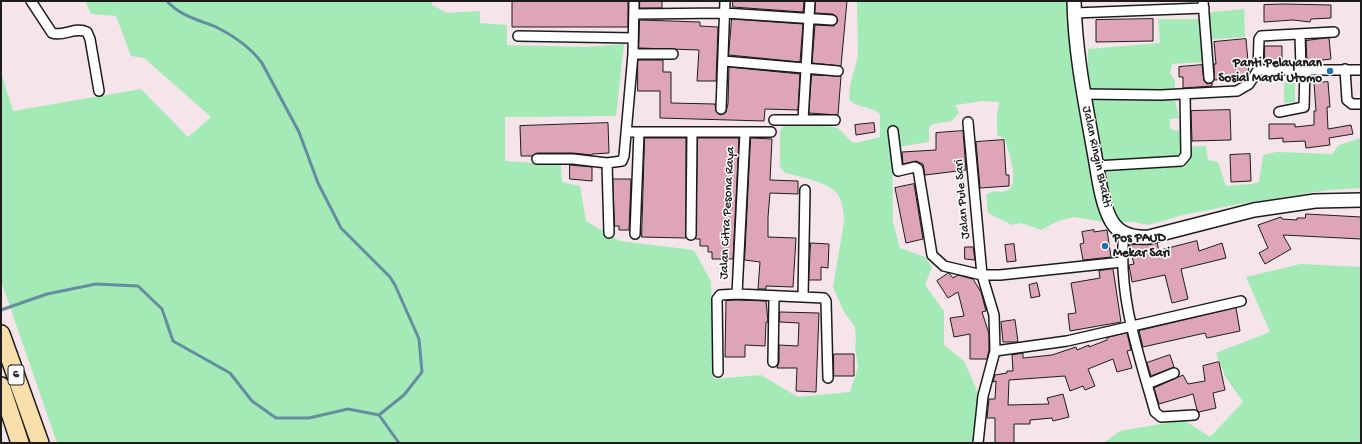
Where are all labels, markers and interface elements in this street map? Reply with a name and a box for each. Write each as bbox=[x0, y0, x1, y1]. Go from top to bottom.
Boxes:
place label: Panti Pelayanan Sosial Mardi Utomo bbox=[1219, 56, 1322, 87]
marker: Panti Pelayanan Sosial Mardi Utomo bbox=[1325, 66, 1335, 76]
street label: Jalan Ringin Bhakti bbox=[1078, 105, 1114, 209]
street label: Jalan Citra Pesona Raya bbox=[717, 146, 739, 280]
street label: Jalan Pule Sari bbox=[952, 158, 974, 240]
place label: Pos PAUD Mekar Sari bbox=[1113, 231, 1170, 262]
marker: Pos PAUD Mekar Sari bbox=[1100, 241, 1110, 251]
road number: 6 bbox=[8, 365, 24, 385]

